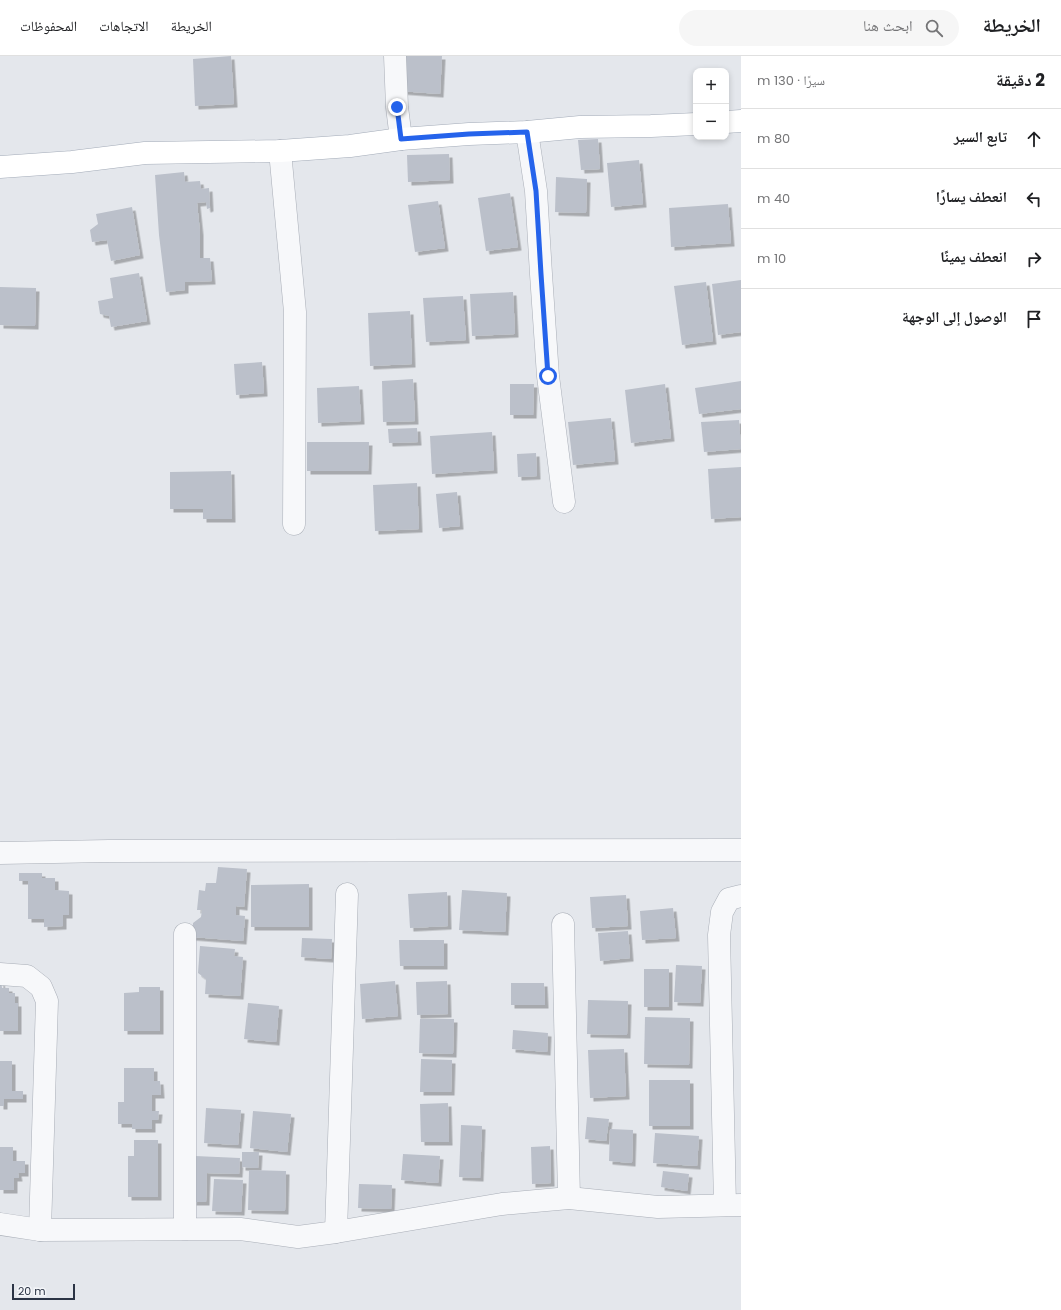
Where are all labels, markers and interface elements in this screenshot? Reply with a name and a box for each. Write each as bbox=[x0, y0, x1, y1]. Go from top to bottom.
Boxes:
search box bbox=[679, 10, 959, 46]
text: الخريطة bbox=[983, 12, 1041, 39]
text: ابحث هنا bbox=[863, 15, 913, 36]
text: المحفوظات bbox=[20, 16, 77, 36]
text: الاتجاهات bbox=[99, 16, 149, 36]
text: الخريطة bbox=[171, 16, 212, 36]
icon: search bbox=[923, 17, 945, 39]
map controls bbox=[693, 68, 729, 140]
button: + bbox=[693, 68, 729, 104]
text: 2 دقيقة bbox=[996, 68, 1045, 92]
text: سيرًا · 130 m bbox=[757, 71, 825, 90]
route end bbox=[388, 98, 406, 116]
button: − bbox=[693, 104, 729, 140]
text: تابع السير bbox=[954, 126, 1007, 147]
icon: ahead bbox=[1023, 128, 1045, 150]
text: 80 m bbox=[757, 129, 790, 148]
text: انعطف يسارًا bbox=[936, 186, 1007, 207]
icon: left bbox=[1023, 188, 1045, 210]
text: 40 m bbox=[757, 189, 790, 208]
text: انعطف يمينًا bbox=[940, 246, 1007, 267]
icon: right bbox=[1023, 248, 1045, 270]
text: 10 m bbox=[757, 249, 786, 268]
text: الوصول إلى الوجهة bbox=[902, 306, 1007, 327]
icon: arrive bbox=[1023, 308, 1045, 330]
route start bbox=[539, 367, 557, 385]
scale bar bbox=[12, 1282, 75, 1301]
text: 20 m bbox=[18, 1283, 46, 1299]

